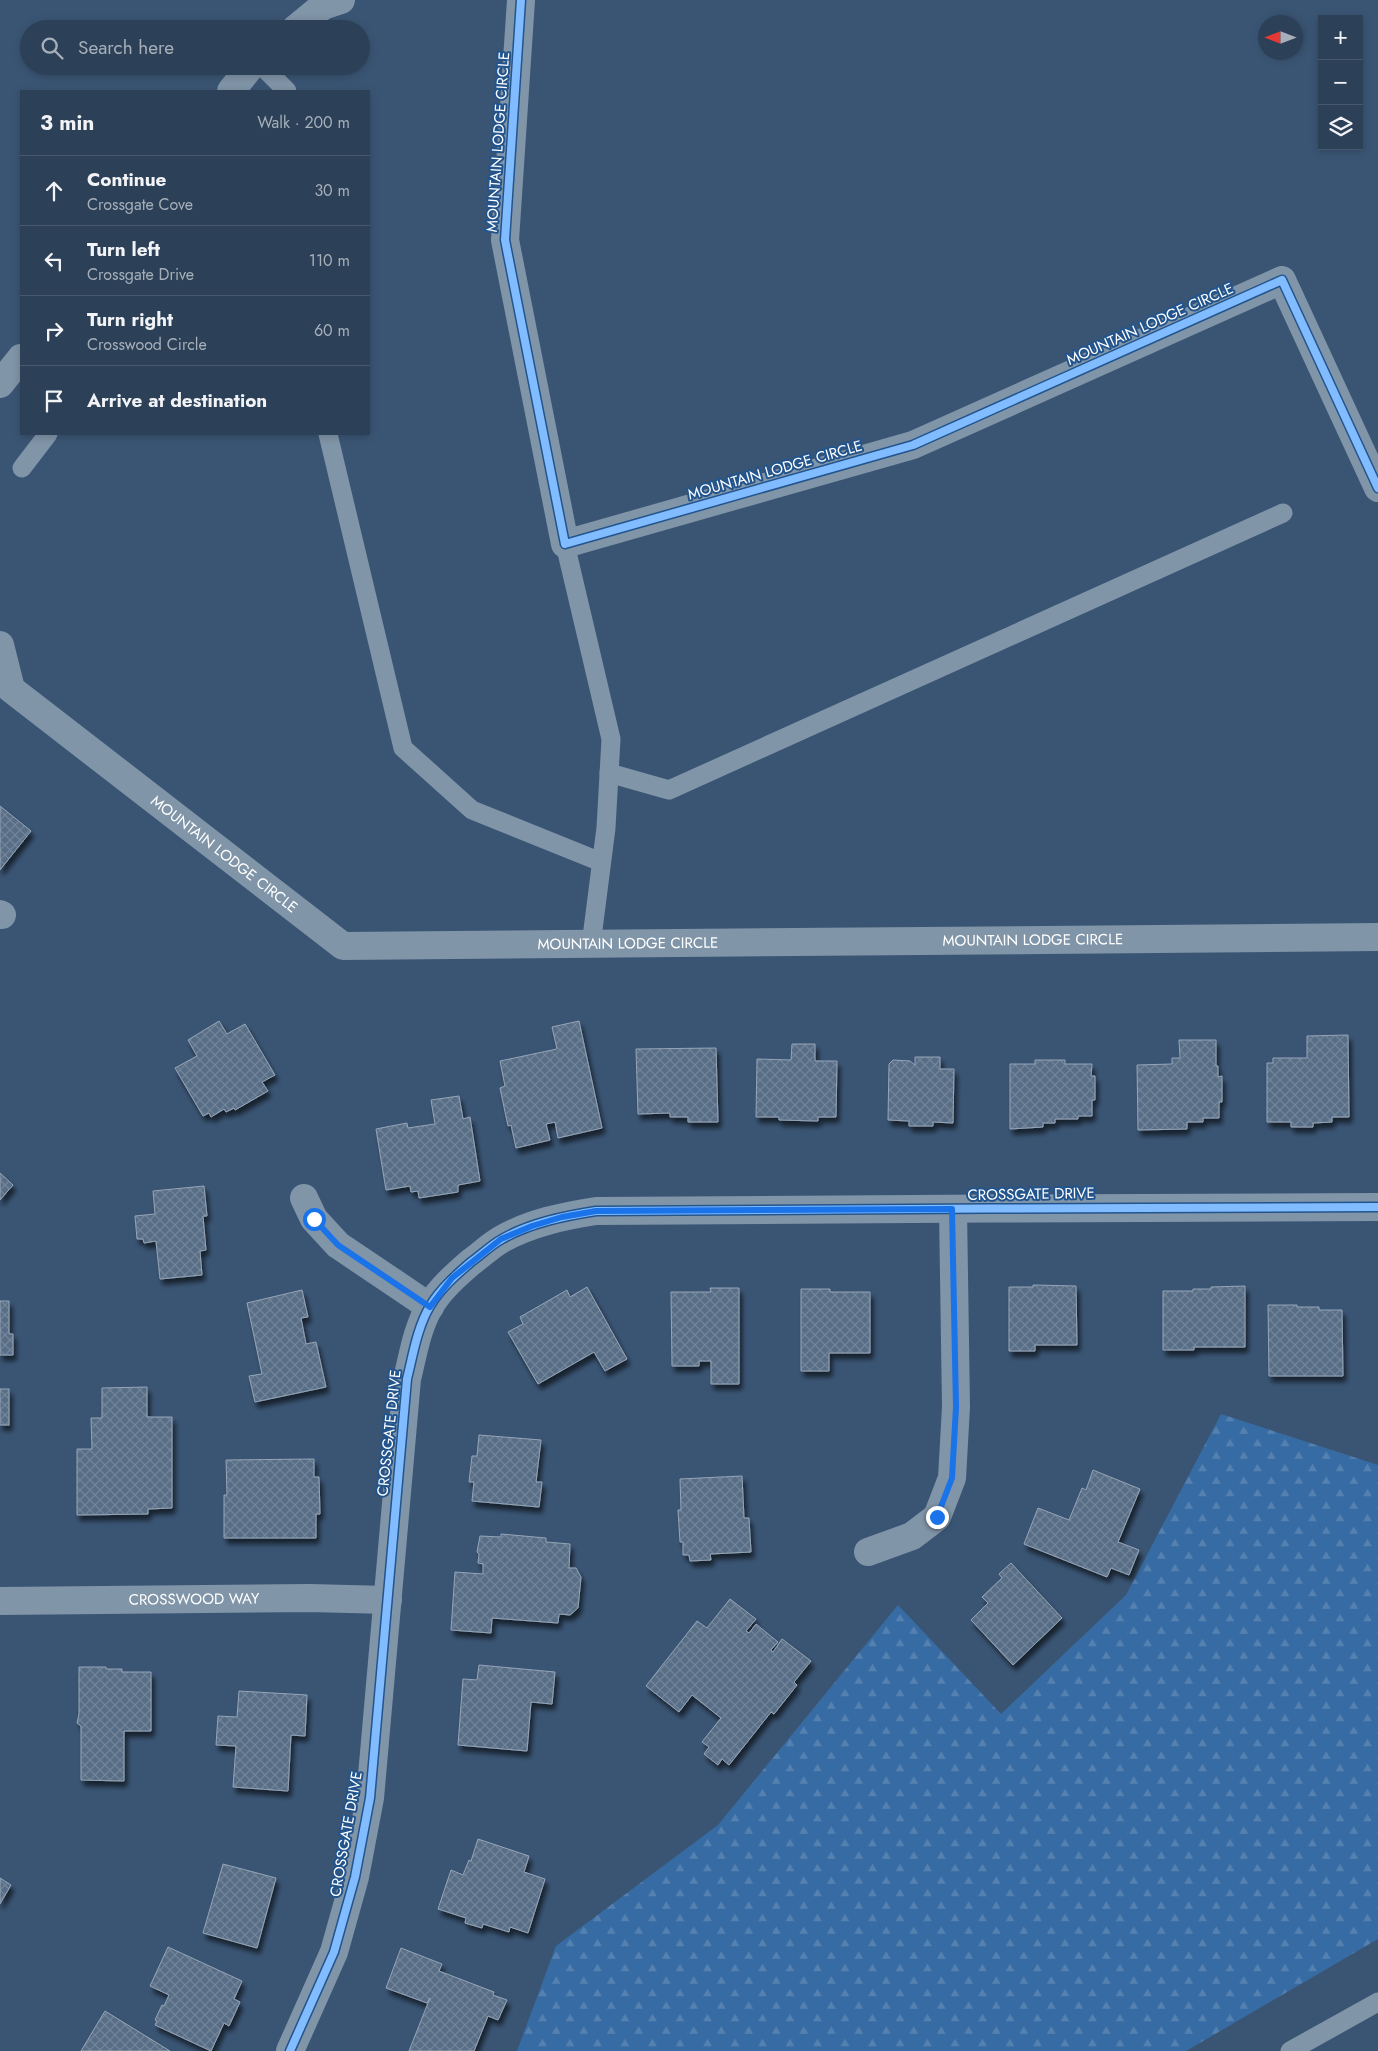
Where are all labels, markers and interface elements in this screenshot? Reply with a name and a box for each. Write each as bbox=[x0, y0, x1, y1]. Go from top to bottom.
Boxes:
north arrow bbox=[1258, 15, 1303, 60]
map controls bbox=[1318, 15, 1363, 150]
button: + bbox=[1318, 15, 1363, 60]
search box bbox=[20, 20, 370, 75]
icon: search bbox=[38, 34, 66, 62]
text: Search here bbox=[78, 34, 174, 61]
street label: MOUNTAIN LODGE CIRCLE bbox=[481, 51, 515, 233]
button: − bbox=[1318, 60, 1363, 105]
button: layers bbox=[1318, 105, 1363, 150]
text: 3 min bbox=[40, 108, 94, 138]
text: Walk · 200 m bbox=[257, 111, 350, 134]
text: Continue bbox=[87, 166, 166, 193]
icon: ahead bbox=[40, 177, 68, 205]
text: 30 m bbox=[314, 179, 350, 202]
text: Crossgate Cove bbox=[87, 193, 193, 216]
text: Turn left bbox=[87, 236, 160, 263]
icon: left bbox=[40, 247, 68, 275]
text: 110 m bbox=[309, 249, 350, 272]
text: Crossgate Drive bbox=[87, 263, 194, 286]
street label: MOUNTAIN LODGE CIRCLE bbox=[1063, 277, 1237, 371]
text: Turn right bbox=[87, 306, 173, 333]
icon: right bbox=[40, 317, 68, 345]
text: 60 m bbox=[314, 319, 350, 342]
text: Crosswood Circle bbox=[87, 333, 207, 356]
icon: arrive bbox=[40, 387, 68, 415]
text: Arrive at destination bbox=[87, 387, 267, 414]
street label: MOUNTAIN LODGE CIRCLE bbox=[685, 435, 865, 505]
street label: MOUNTAIN LODGE CIRCLE bbox=[146, 790, 302, 918]
street label: MOUNTAIN LODGE CIRCLE bbox=[942, 928, 1123, 952]
street label: MOUNTAIN LODGE CIRCLE bbox=[537, 932, 718, 955]
street label: CROSSGATE DRIVE bbox=[967, 1182, 1095, 1206]
route start bbox=[303, 1208, 326, 1231]
street label: CROSSGATE DRIVE bbox=[371, 1369, 407, 1497]
route end bbox=[926, 1506, 949, 1529]
street label: CROSSWOOD WAY bbox=[129, 1587, 260, 1611]
street label: CROSSGATE DRIVE bbox=[324, 1769, 368, 1899]

